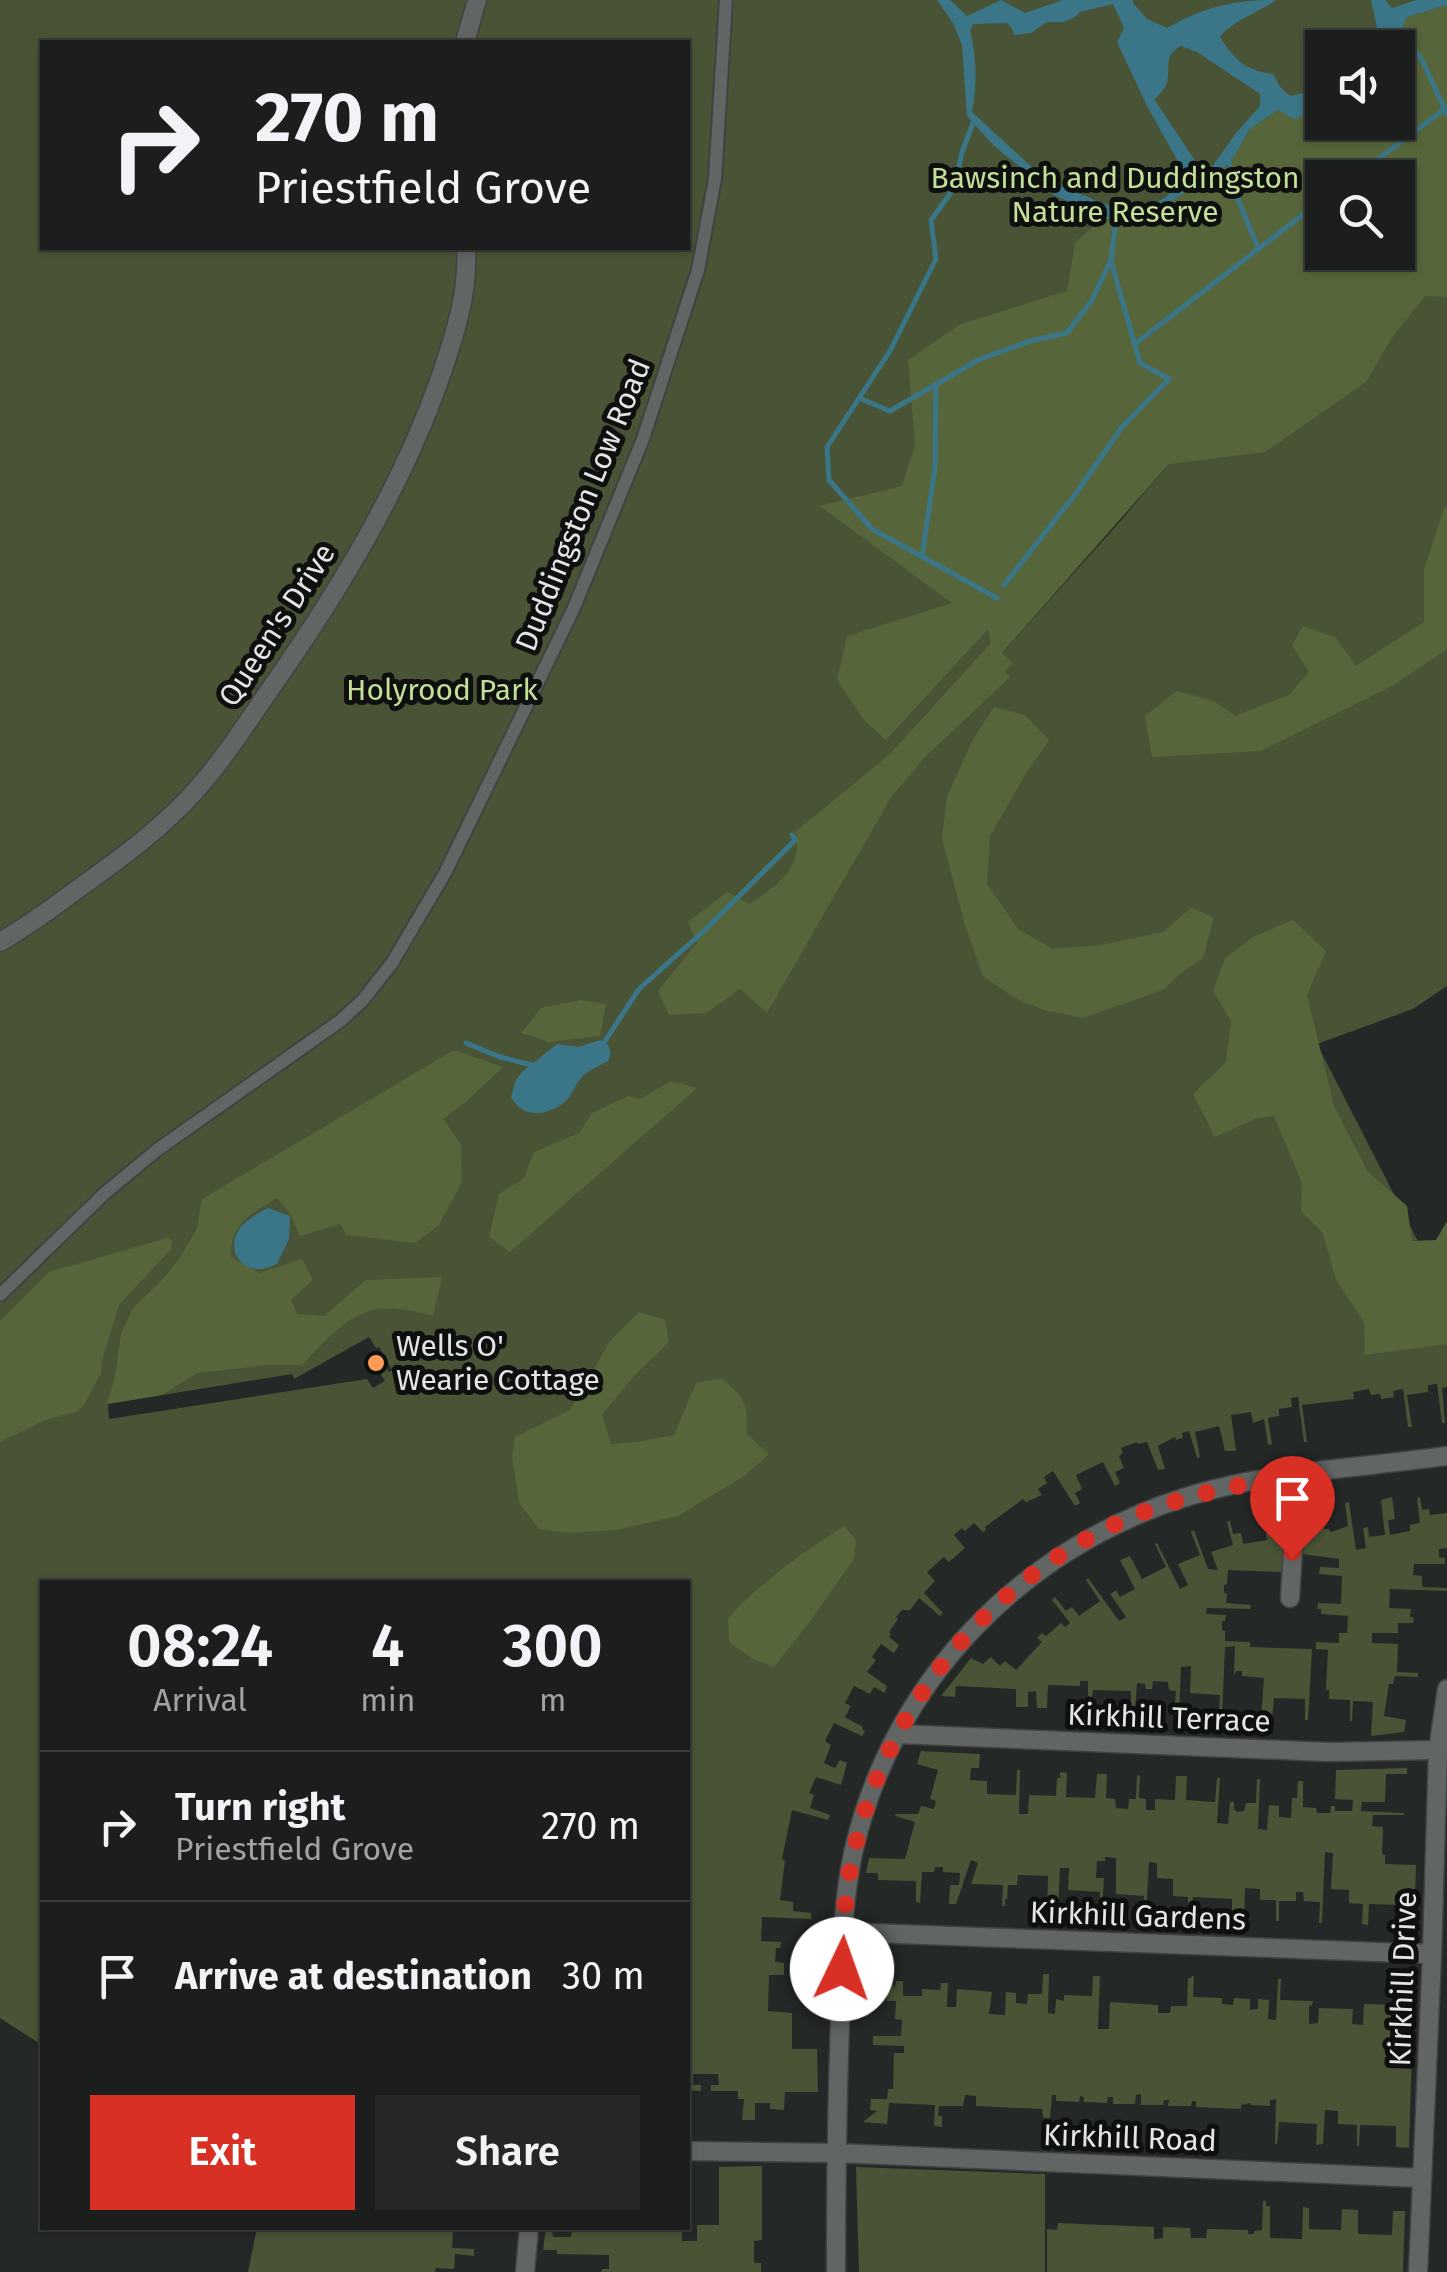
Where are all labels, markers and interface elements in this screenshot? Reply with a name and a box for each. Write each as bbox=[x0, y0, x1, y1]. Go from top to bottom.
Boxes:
map controls bbox=[1305, 30, 1415, 270]
button: sound bbox=[1305, 30, 1415, 140]
text: 270 m bbox=[255, 76, 439, 160]
icon: right bbox=[90, 80, 220, 210]
park label: Bawsinch and Duddingston Nature Reserve bbox=[930, 160, 1300, 230]
button: search bbox=[1305, 160, 1415, 270]
text: Priestfield Grove bbox=[255, 161, 591, 215]
street label: Duddingston Low Road bbox=[508, 354, 658, 656]
street label: Queen's Drive bbox=[211, 537, 343, 713]
park label: Holyrood Park bbox=[346, 672, 539, 708]
place label: Wells O' Wearie Cottage bbox=[396, 1328, 600, 1398]
marker: Wells O' Wearie Cottage bbox=[365, 1352, 387, 1374]
pin bbox=[1250, 1456, 1335, 1559]
icon: arrive bbox=[1265, 1471, 1320, 1526]
text: 08:24 bbox=[127, 1610, 273, 1682]
text: 4 bbox=[371, 1610, 405, 1682]
text: 300 bbox=[502, 1610, 603, 1682]
text: Arrival bbox=[153, 1681, 247, 1719]
text: min bbox=[360, 1681, 415, 1719]
text: m bbox=[539, 1681, 566, 1719]
street label: Kirkhill Terrace bbox=[1067, 1696, 1271, 1740]
text: Turn right bbox=[175, 1784, 345, 1830]
icon: right bbox=[90, 1799, 145, 1854]
text: 270 m bbox=[541, 1803, 640, 1849]
text: Priestfield Grove bbox=[175, 1830, 414, 1868]
street label: Kirkhill Drive bbox=[1382, 1891, 1424, 2067]
street label: Kirkhill Gardens bbox=[1029, 1894, 1247, 1938]
position arrow bbox=[790, 1917, 894, 2021]
icon: arrive bbox=[90, 1949, 145, 2004]
text: Arrive at destination bbox=[175, 1953, 532, 1999]
text: 30 m bbox=[562, 1953, 645, 1999]
button: Exit bbox=[90, 2095, 355, 2210]
button: Share bbox=[375, 2095, 640, 2210]
street label: Kirkhill Road bbox=[1043, 2117, 1217, 2159]

